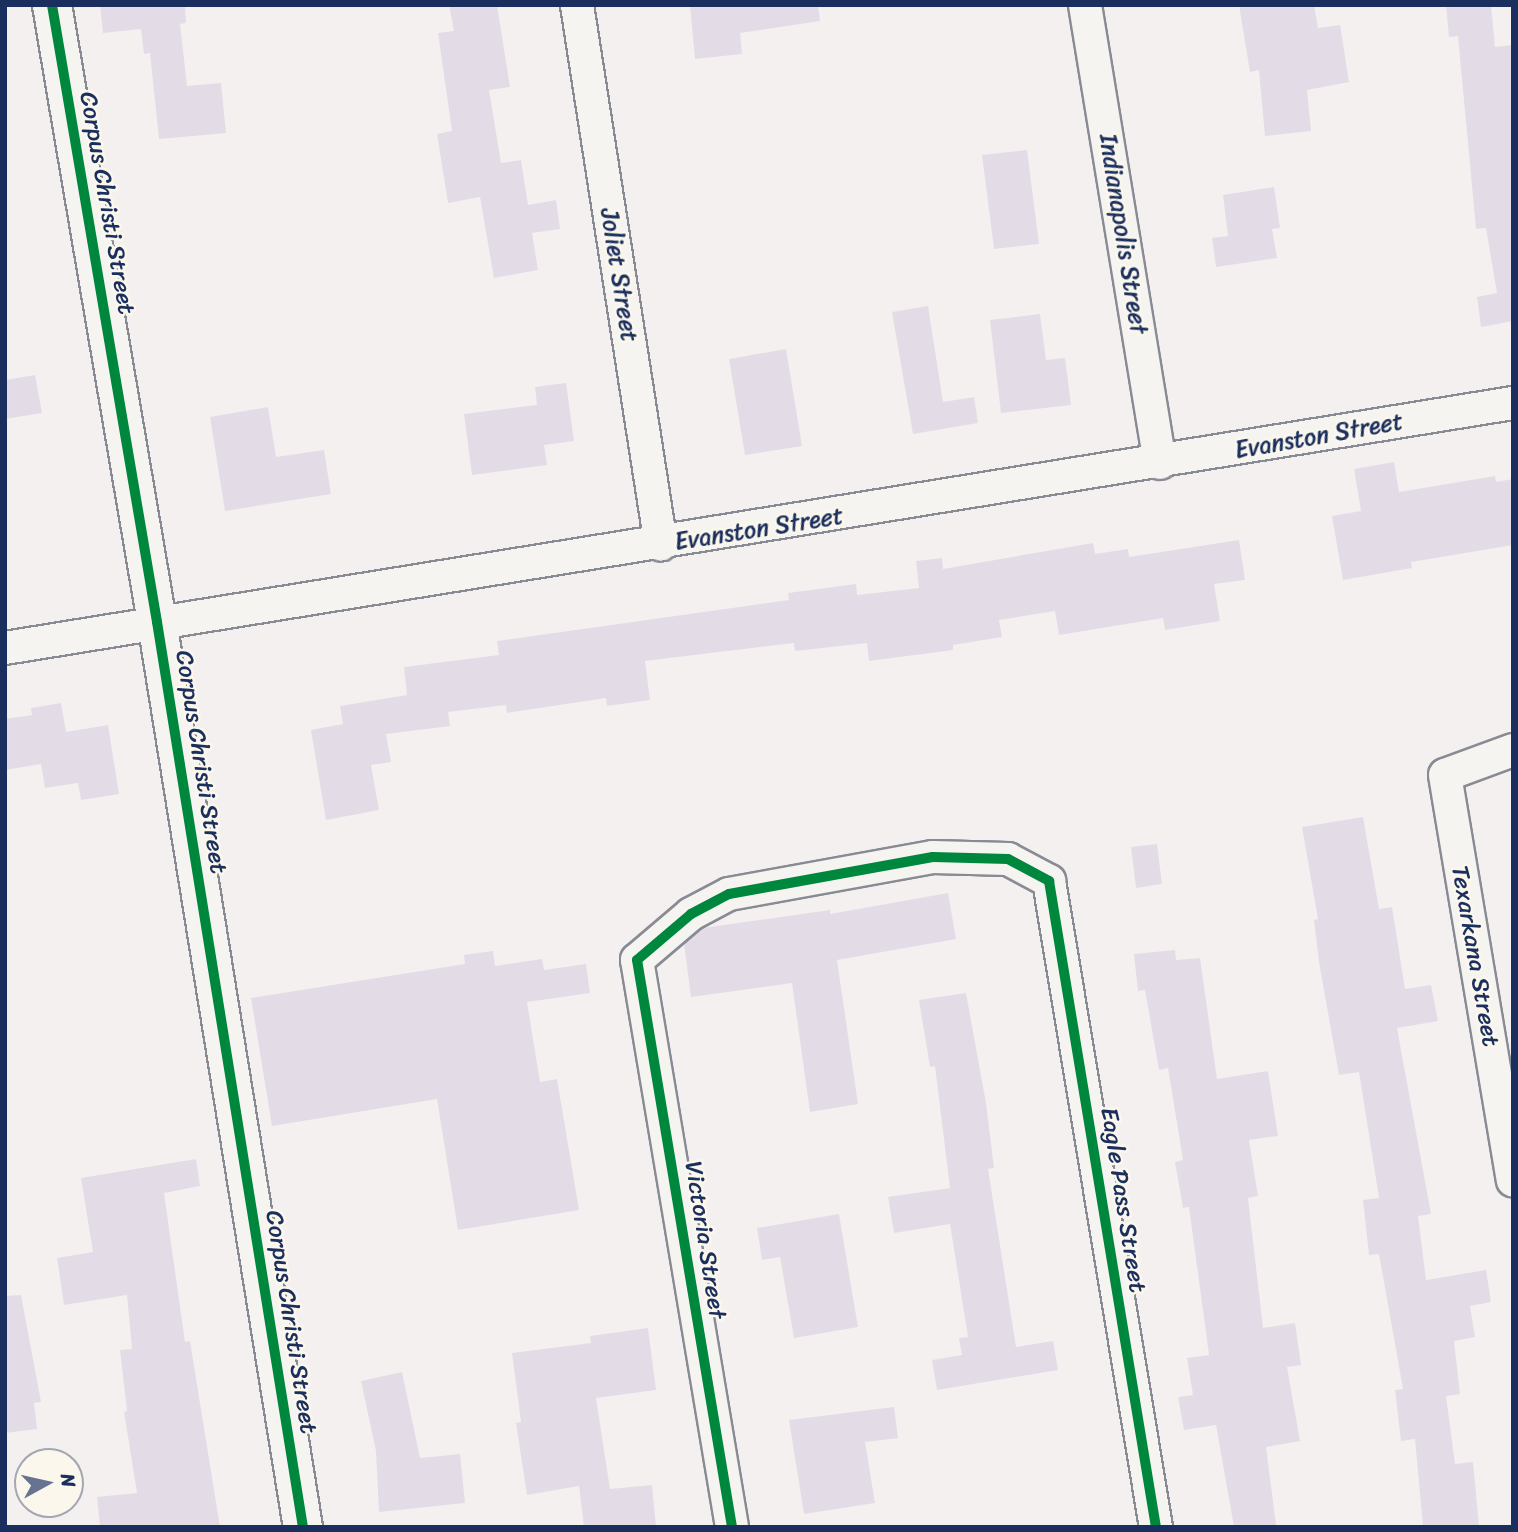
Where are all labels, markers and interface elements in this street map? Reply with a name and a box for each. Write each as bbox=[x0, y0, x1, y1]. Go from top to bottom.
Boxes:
street label: Corpus Christi Street bbox=[73, 89, 141, 317]
street label: Indianapolis Street bbox=[1093, 132, 1153, 336]
street label: Joliet Street bbox=[594, 206, 644, 344]
street label: Evanston Street bbox=[1232, 407, 1406, 465]
street label: Evanston Street bbox=[672, 501, 846, 557]
street label: Corpus Christi Street bbox=[169, 648, 233, 876]
street label: Texarkana Street bbox=[1445, 863, 1505, 1049]
street label: Eagle Pass Street bbox=[1094, 1105, 1152, 1295]
street label: Victoria Street bbox=[678, 1159, 732, 1321]
street label: Corpus Christi Street bbox=[259, 1208, 323, 1436]
north arrow bbox=[14, 1448, 84, 1518]
text: N bbox=[51, 1471, 86, 1489]

